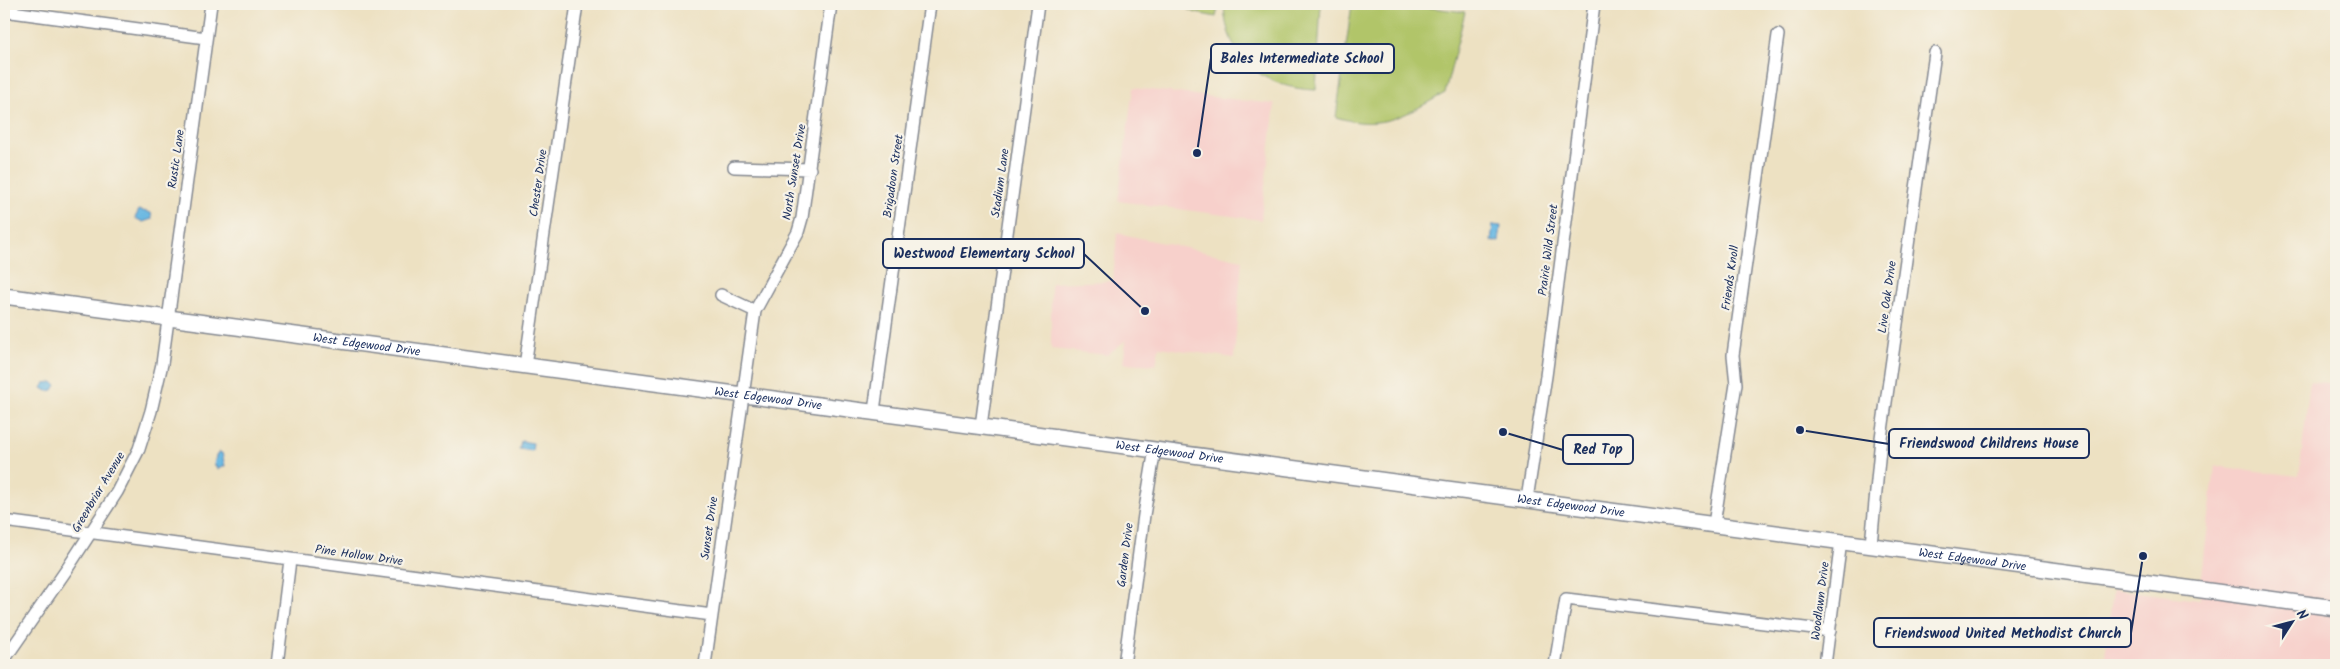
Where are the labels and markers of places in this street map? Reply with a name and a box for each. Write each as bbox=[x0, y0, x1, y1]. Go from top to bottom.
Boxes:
callout: Bales Intermediate School bbox=[1211, 44, 1394, 73]
callout: Westwood Elementary School bbox=[883, 239, 1084, 268]
callout: Friendswood Childrens House bbox=[1889, 429, 2089, 458]
callout: Red Top bbox=[1563, 435, 1633, 464]
callout: Friendswood United Methodist Church bbox=[1874, 618, 2131, 647]

